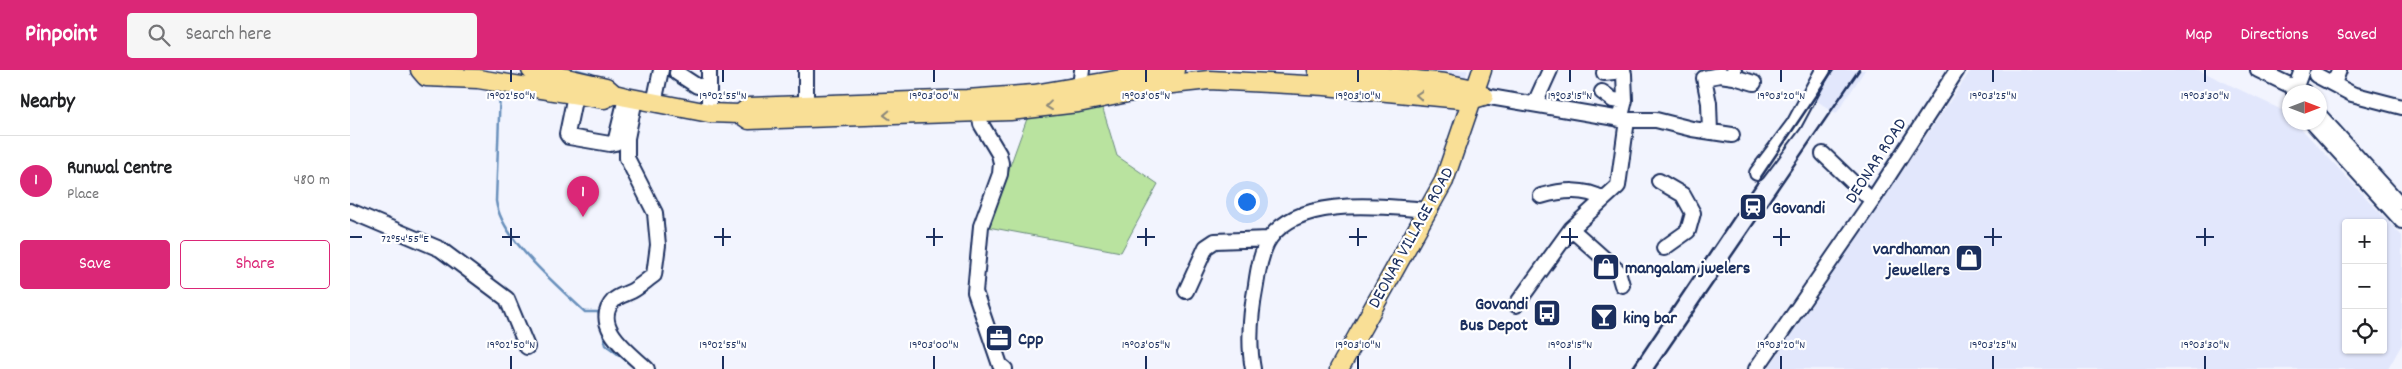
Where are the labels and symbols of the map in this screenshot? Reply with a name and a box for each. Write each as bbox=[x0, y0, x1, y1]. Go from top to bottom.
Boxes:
north arrow bbox=[2282, 85, 2327, 130]
text: 19°02'50"N bbox=[487, 88, 535, 105]
text: 19°02'55"N bbox=[699, 88, 747, 105]
text: 19°03'00"N bbox=[909, 88, 959, 105]
text: 19°03'05"N bbox=[1122, 88, 1170, 105]
text: 19°03'10"N bbox=[1335, 88, 1381, 105]
text: 19°03'15"N bbox=[1548, 88, 1592, 105]
text: 19°03'20"N bbox=[1757, 88, 1805, 105]
text: 19°03'25"N bbox=[1969, 88, 2017, 105]
text: 19°03'30"N bbox=[2181, 88, 2229, 105]
one-way arrow bbox=[1414, 90, 1422, 101]
one-way arrow bbox=[1045, 100, 1053, 111]
one-way arrow bbox=[883, 110, 890, 120]
street label: DEONAR ROAD bbox=[1840, 114, 1914, 209]
street label: DEONAR VILLAGE ROAD bbox=[1363, 163, 1461, 313]
pin: 1 bbox=[567, 176, 599, 217]
your location bbox=[1234, 189, 1260, 215]
station icon: Govandi bbox=[1738, 192, 1768, 222]
place label: Govandi bbox=[1772, 197, 1826, 222]
text: 72°54'55"E bbox=[381, 231, 429, 248]
place label: vardhaman jewellers bbox=[1873, 238, 1950, 284]
shop icon: vardhaman jewellers bbox=[1954, 243, 1984, 273]
shop icon: mangalam jwelers bbox=[1591, 252, 1621, 282]
place label: mangalam jwelers bbox=[1625, 257, 1751, 282]
place label: Govandi Bus Depot bbox=[1460, 293, 1529, 339]
bus stop icon: Govandi Bus Depot bbox=[1532, 298, 1562, 328]
bar icon: king bar bbox=[1589, 302, 1619, 332]
place label: king bar bbox=[1623, 307, 1677, 332]
office icon: Cpp bbox=[984, 323, 1014, 353]
place label: Cpp bbox=[1018, 328, 1044, 353]
text: 19°02'50"N bbox=[487, 337, 535, 354]
text: 19°02'55"N bbox=[699, 337, 747, 354]
text: 19°03'00"N bbox=[909, 337, 959, 354]
text: 19°03'05"N bbox=[1122, 337, 1170, 354]
text: 19°03'10"N bbox=[1335, 337, 1381, 354]
text: 19°03'15"N bbox=[1548, 337, 1592, 354]
text: 19°03'20"N bbox=[1757, 337, 1805, 354]
text: 19°03'25"N bbox=[1969, 337, 2017, 354]
text: 19°03'30"N bbox=[2181, 337, 2229, 354]

